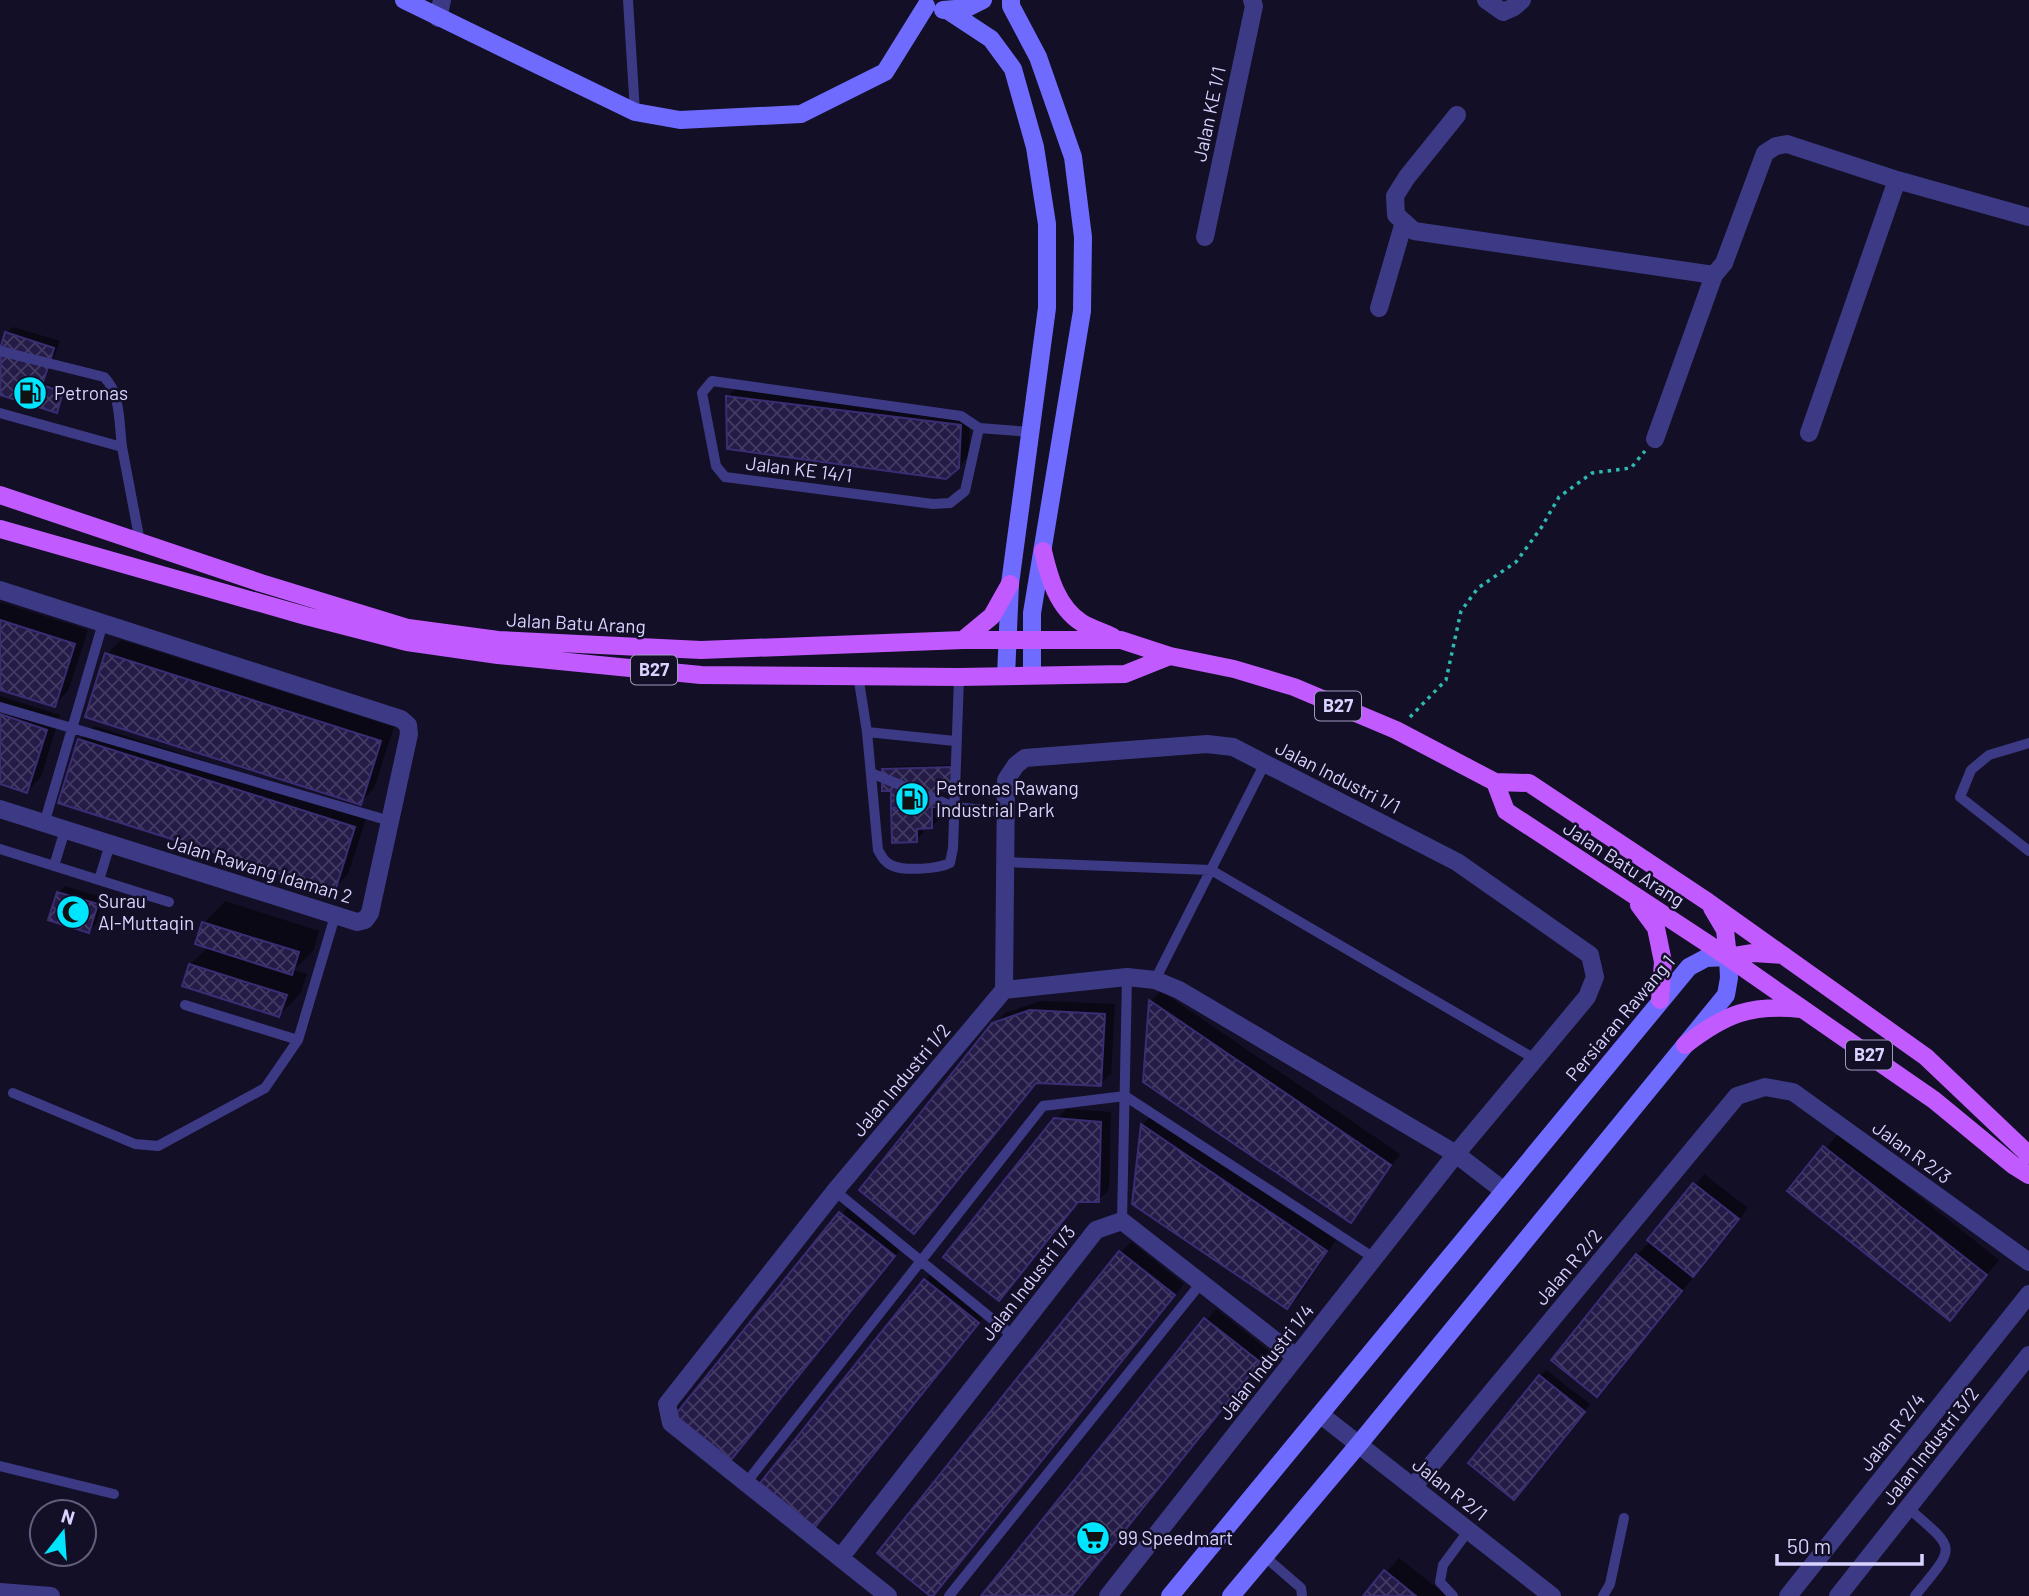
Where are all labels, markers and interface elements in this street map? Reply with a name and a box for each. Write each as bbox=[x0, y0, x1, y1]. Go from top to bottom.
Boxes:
street label: Jalan KE 1/1 bbox=[1187, 64, 1230, 164]
fuel station icon: Petronas bbox=[11, 374, 49, 412]
place label: Petronas bbox=[54, 381, 128, 404]
street label: Jalan KE 14/1 bbox=[745, 451, 854, 486]
street label: Jalan Batu Arang bbox=[506, 607, 646, 638]
road number: B27 bbox=[631, 656, 677, 684]
road number: B27 bbox=[1315, 692, 1361, 720]
street label: Jalan Industri 1/1 bbox=[1272, 735, 1404, 818]
place label: Petronas Rawang Industrial Park bbox=[936, 776, 1079, 821]
fuel station icon: Petronas Rawang Industrial Park bbox=[893, 780, 931, 818]
street label: Jalan Batu Arang bbox=[1559, 816, 1689, 911]
street label: Jalan Rawang Idaman 2 bbox=[165, 829, 355, 908]
place label: Surau Al-Muttaqin bbox=[98, 889, 194, 934]
mosque icon: Surau Al-Muttaqin bbox=[54, 893, 92, 931]
street label: Persiaran Rawang 1 bbox=[1560, 950, 1679, 1085]
street label: Jalan Industri 1/2 bbox=[847, 1019, 955, 1141]
road number: B27 bbox=[1846, 1040, 1892, 1070]
street label: Jalan R 2/3 bbox=[1868, 1115, 1956, 1188]
street label: Jalan Industri 1/3 bbox=[975, 1220, 1080, 1345]
street label: Jalan R 2/2 bbox=[1529, 1224, 1606, 1309]
street label: Jalan Industri 1/4 bbox=[1213, 1299, 1318, 1424]
street label: Jalan Industri 3/2 bbox=[1876, 1382, 1983, 1509]
street label: Jalan R 2/4 bbox=[1854, 1388, 1929, 1475]
street label: Jalan R 2/1 bbox=[1408, 1452, 1492, 1525]
north arrow bbox=[28, 1498, 98, 1568]
text: N bbox=[59, 1503, 78, 1529]
supermarket icon: 99 Speedmart bbox=[1074, 1519, 1112, 1557]
scale bar bbox=[1777, 1522, 1922, 1566]
place label: 99 Speedmart bbox=[1118, 1526, 1233, 1549]
text: 50 m bbox=[1787, 1533, 1831, 1558]

